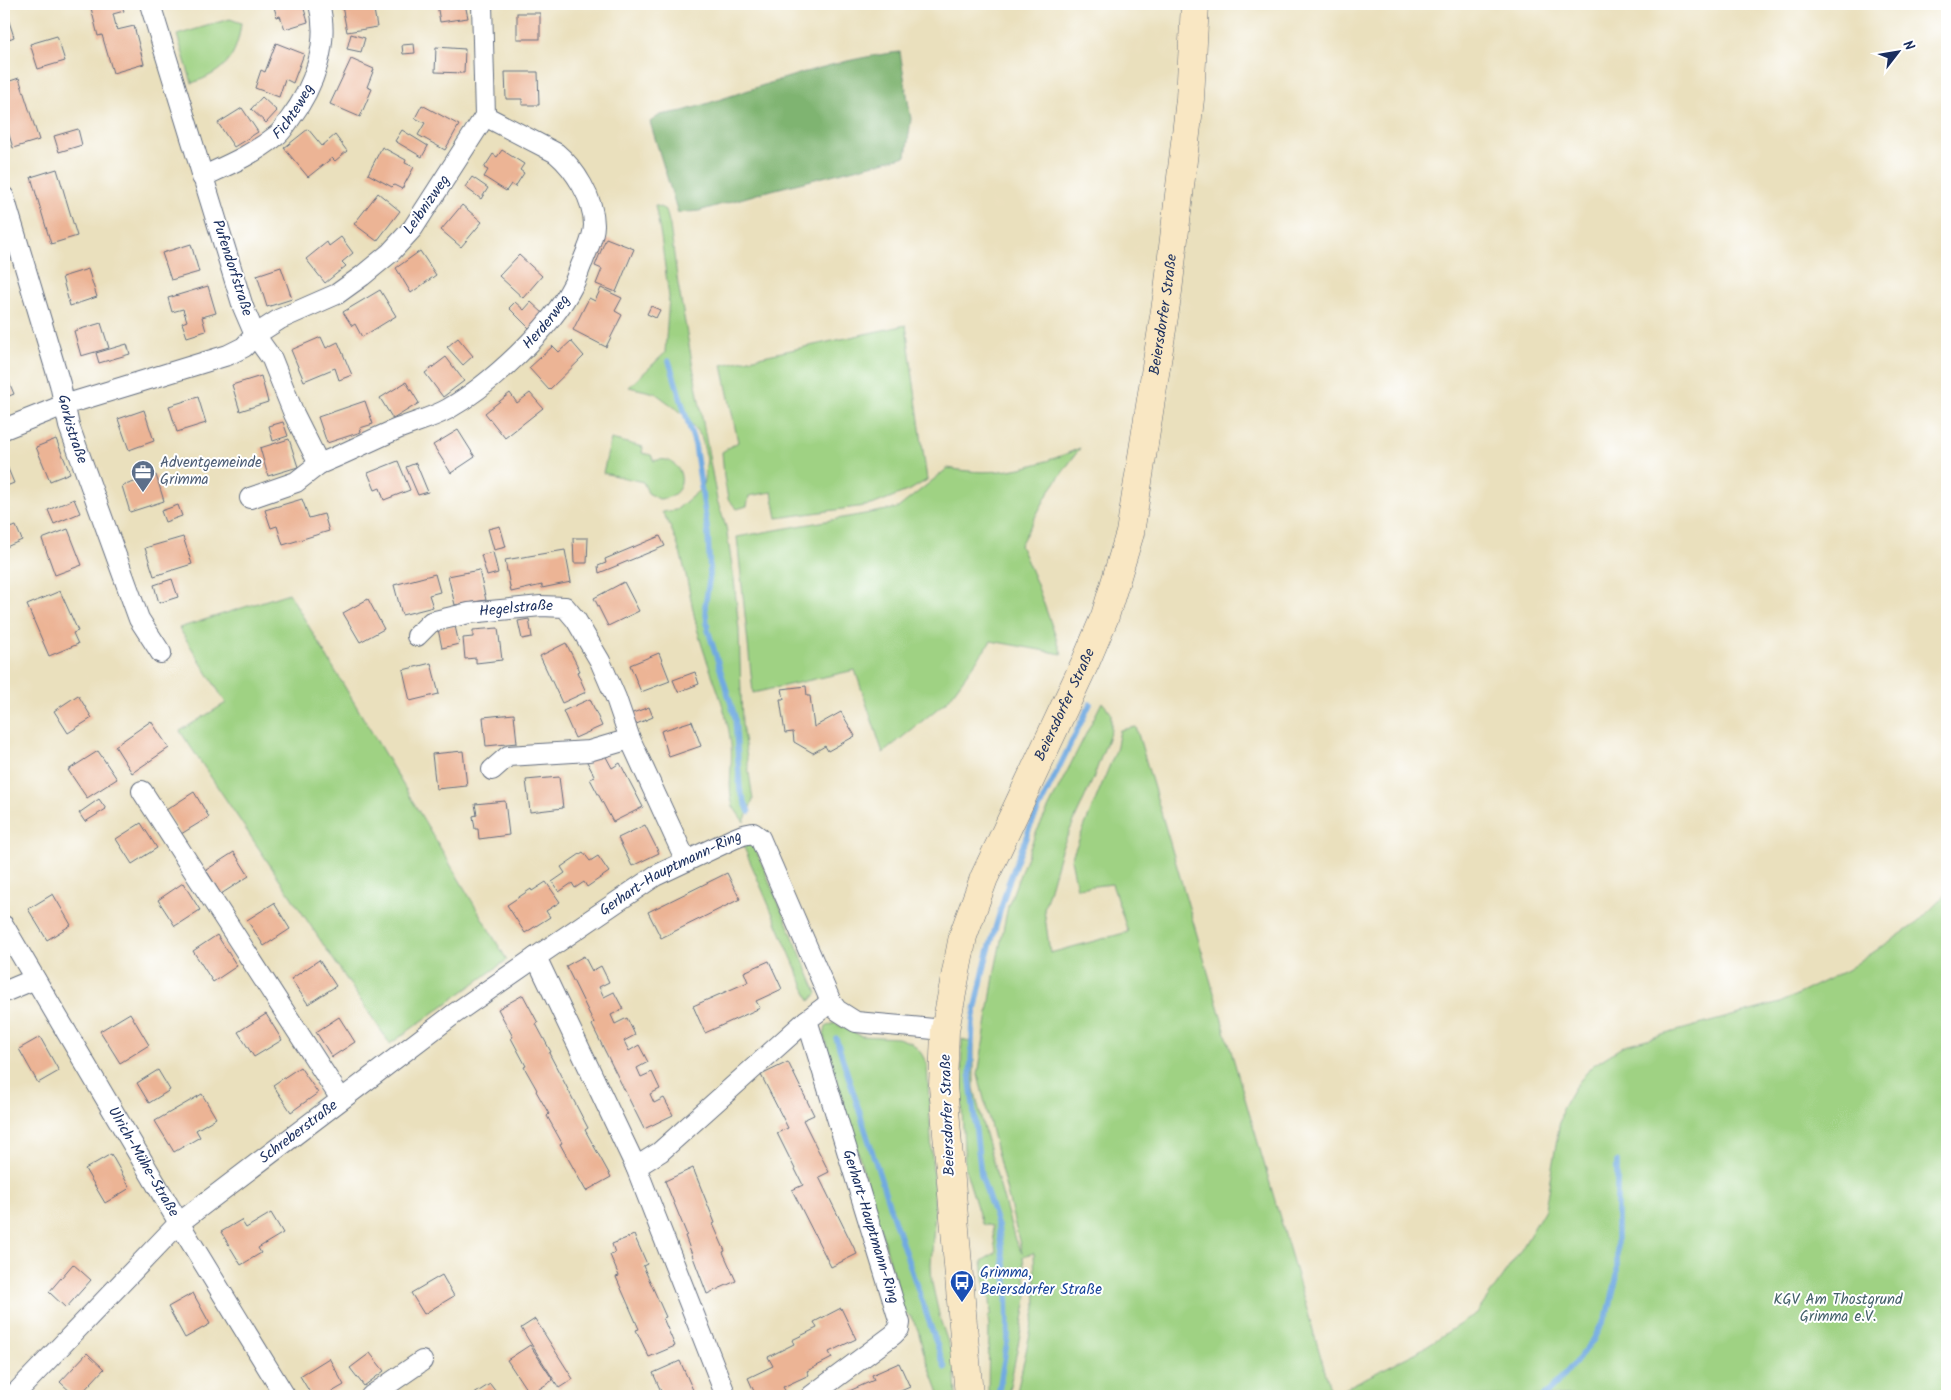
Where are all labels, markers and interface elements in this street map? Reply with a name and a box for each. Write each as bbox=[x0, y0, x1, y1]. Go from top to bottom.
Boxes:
north arrow bbox=[1874, 28, 1924, 78]
text: N bbox=[1897, 36, 1920, 55]
street label: Fichteweg bbox=[267, 80, 321, 146]
street label: Leibnizweg bbox=[398, 170, 456, 240]
street label: Pufendorfstraße bbox=[205, 217, 259, 320]
street label: Beiersdorfer Straße bbox=[1143, 252, 1184, 377]
street label: Herderweg bbox=[517, 290, 577, 355]
street label: Gorkistraße bbox=[51, 392, 94, 467]
place label: Adventgemeinde Grimma bbox=[160, 451, 262, 492]
office icon: Adventgemeinde Grimma bbox=[130, 459, 156, 493]
street label: Hegelstraße bbox=[478, 594, 554, 624]
street label: Beiersdorfer Straße bbox=[1029, 644, 1102, 765]
street label: Gerhart-Hauptmann-Ring bbox=[594, 825, 746, 923]
street label: Beiersdorfer Straße bbox=[934, 1053, 962, 1176]
street label: Schreberstraße bbox=[254, 1094, 343, 1170]
street label: Ulrich-Mühe-Straße bbox=[101, 1102, 185, 1222]
street label: Gerhart-Hauptmann-Ring bbox=[835, 1147, 905, 1307]
place label: Grimma, Beiersdorfer Straße bbox=[980, 1261, 1102, 1302]
bus stop icon: Grimma, Beiersdorfer Straße bbox=[949, 1269, 975, 1303]
park label: KGV Am Thostgrund Grimma e.V. bbox=[1774, 1288, 1903, 1329]

